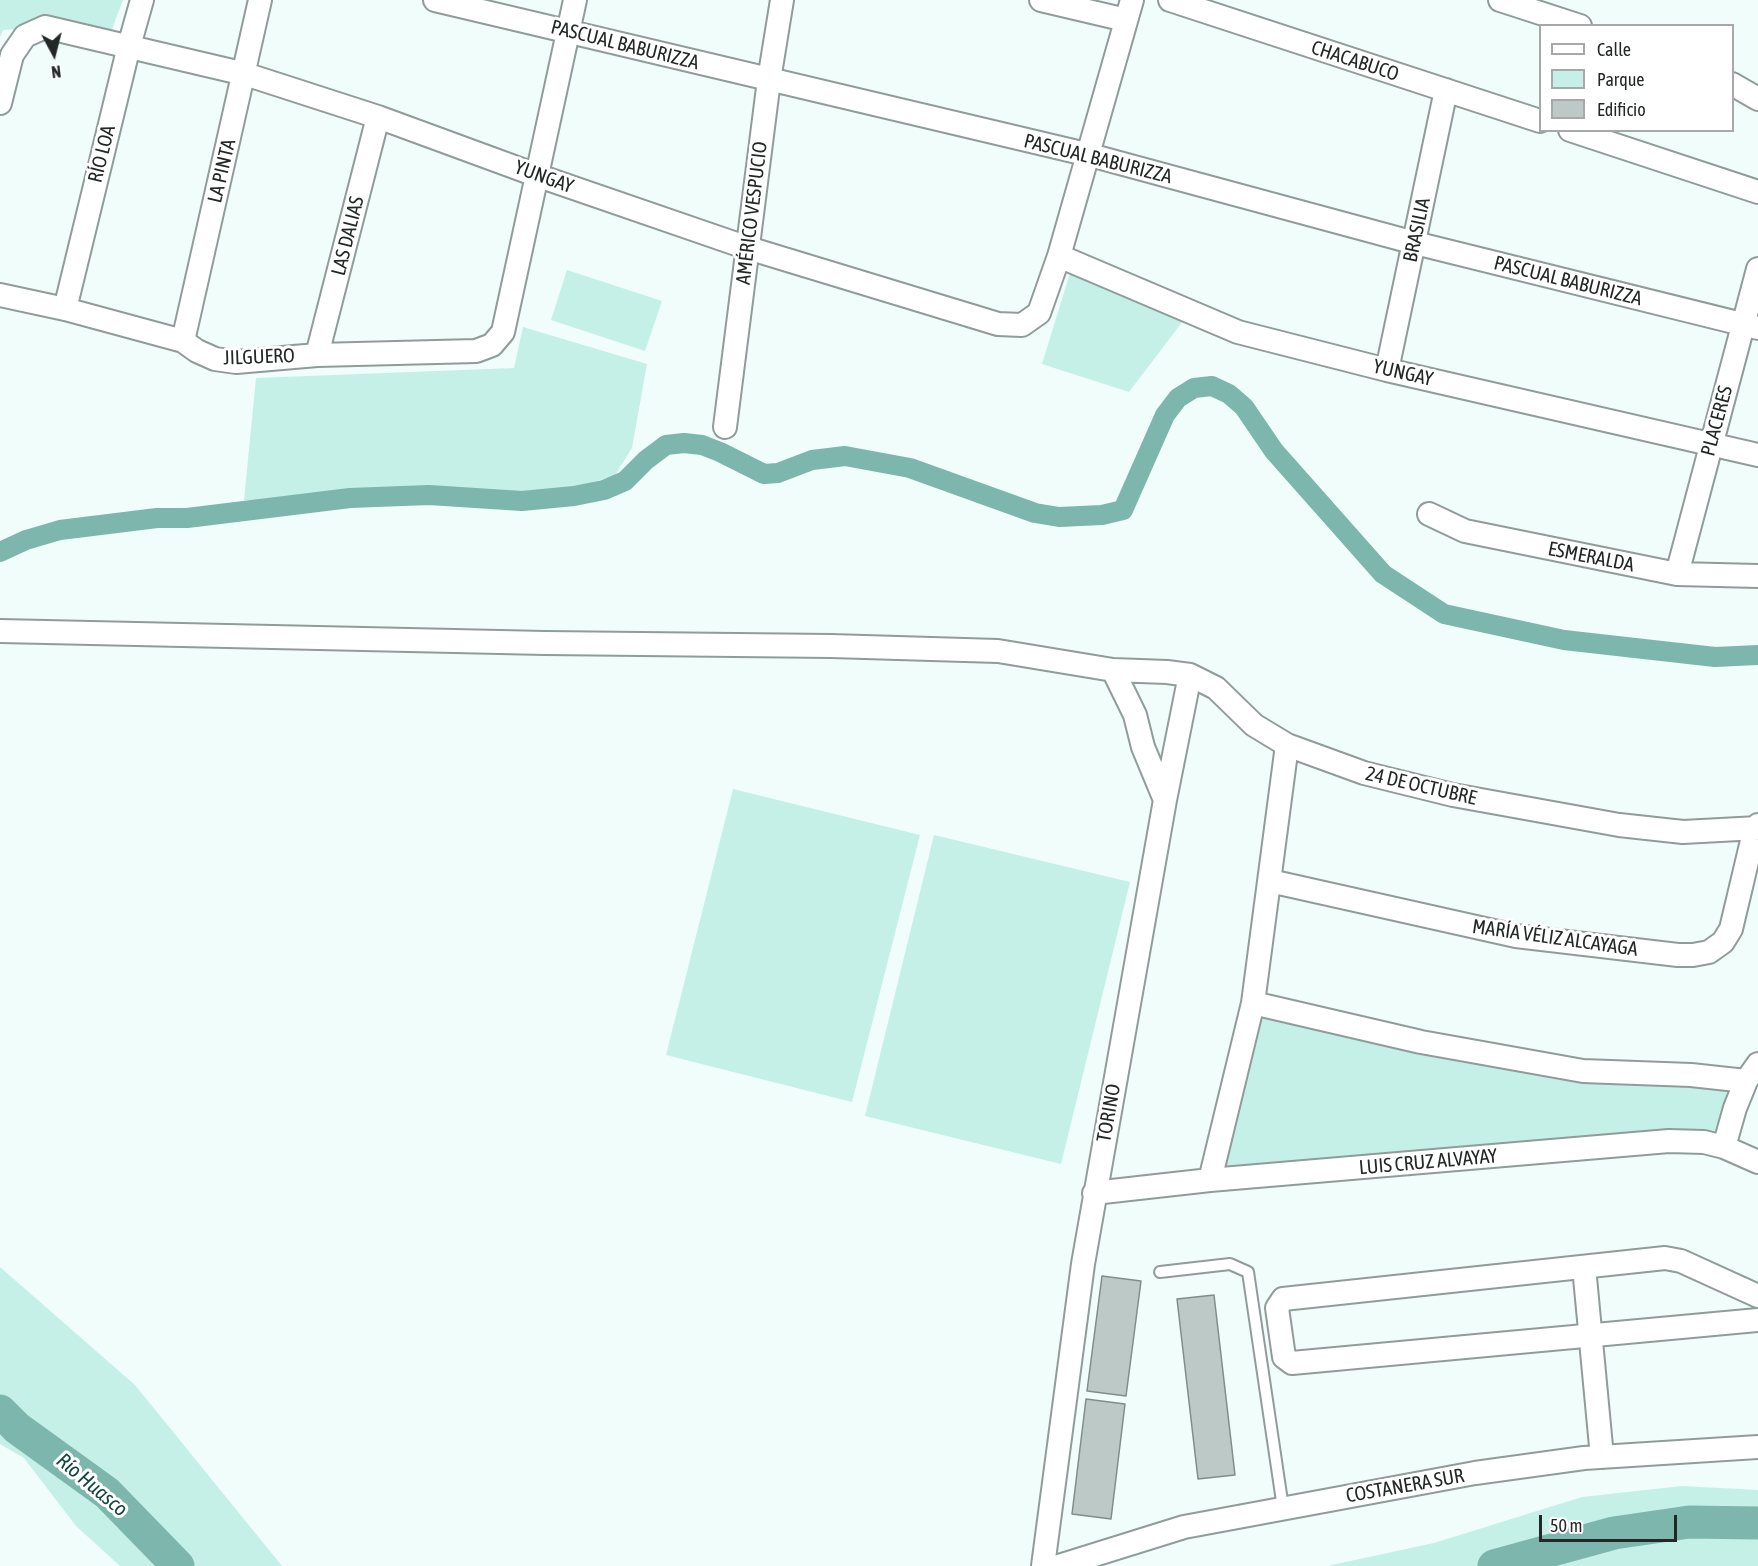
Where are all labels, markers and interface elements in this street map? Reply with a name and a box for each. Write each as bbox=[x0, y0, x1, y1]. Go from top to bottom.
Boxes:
street label: PASCUAL BABURIZZA bbox=[548, 15, 702, 75]
north arrow bbox=[24, 24, 84, 84]
legend bbox=[1539, 24, 1734, 132]
street label: CHACABUCO bbox=[1308, 36, 1402, 86]
text: Calle bbox=[1597, 39, 1631, 60]
text: N bbox=[50, 62, 62, 81]
text: Parque bbox=[1597, 69, 1645, 90]
text: Edificio bbox=[1597, 99, 1646, 120]
street label: RÍO LOA bbox=[83, 123, 121, 185]
street label: PASCUAL BABURIZZA bbox=[1021, 129, 1175, 189]
street label: LA PINTA bbox=[203, 137, 241, 205]
street label: AMÉRICO VESPUCIO bbox=[731, 140, 773, 286]
street label: YUNGAY bbox=[511, 155, 577, 199]
street label: LAS DALIAS bbox=[327, 194, 369, 278]
street label: BRASILIA bbox=[1398, 196, 1436, 264]
street label: PASCUAL BABURIZZA bbox=[1491, 251, 1645, 311]
street label: JILGUERO bbox=[223, 344, 295, 370]
street label: YUNGAY bbox=[1371, 354, 1435, 392]
street label: PLACERES bbox=[1696, 383, 1738, 459]
street label: ESMERALDA bbox=[1546, 537, 1636, 577]
street label: 24 DE OCTUBRE bbox=[1363, 762, 1479, 810]
street label: MARÍA VÉLIZ ALCAYAGA bbox=[1471, 915, 1639, 961]
street label: TORINO bbox=[1092, 1082, 1126, 1144]
street label: LUIS CRUZ ALVAYAY bbox=[1358, 1144, 1498, 1180]
water label: Río Huasco bbox=[51, 1448, 133, 1522]
street label: COSTANERA SUR bbox=[1344, 1464, 1466, 1508]
scale bar bbox=[1542, 1503, 1680, 1541]
text: 50 m bbox=[1550, 1515, 1582, 1536]

